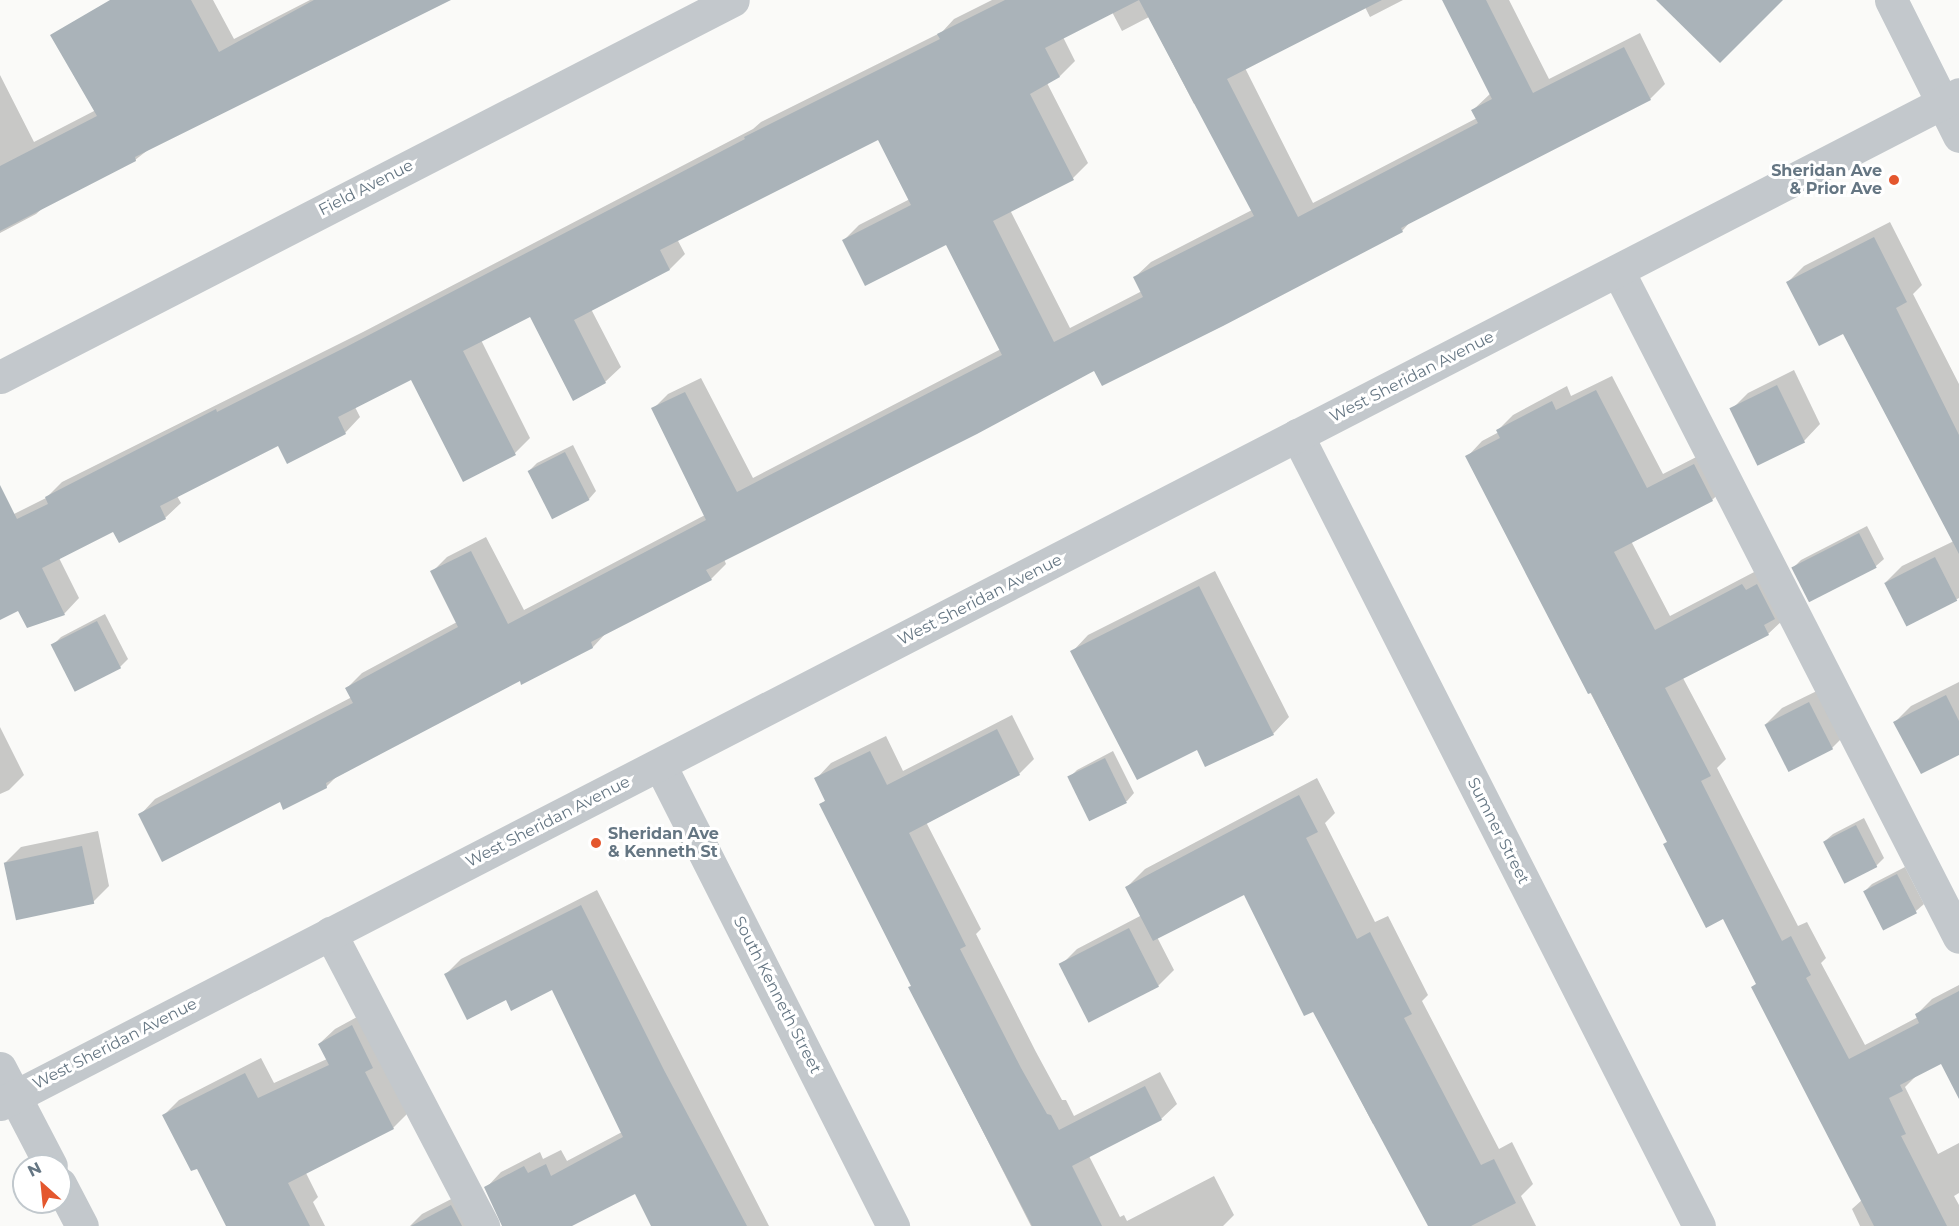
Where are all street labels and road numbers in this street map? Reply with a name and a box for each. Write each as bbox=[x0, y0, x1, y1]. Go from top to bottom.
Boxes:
street label: Field Avenue bbox=[315, 156, 417, 220]
street label: West Sheridan Avenue bbox=[1327, 327, 1497, 427]
street label: West Sheridan Avenue bbox=[895, 550, 1065, 650]
street label: West Sheridan Avenue bbox=[463, 772, 633, 872]
street label: Sumner Street bbox=[1463, 775, 1533, 887]
street label: South Kenneth Street bbox=[729, 913, 825, 1077]
street label: West Sheridan Avenue bbox=[30, 994, 200, 1094]

